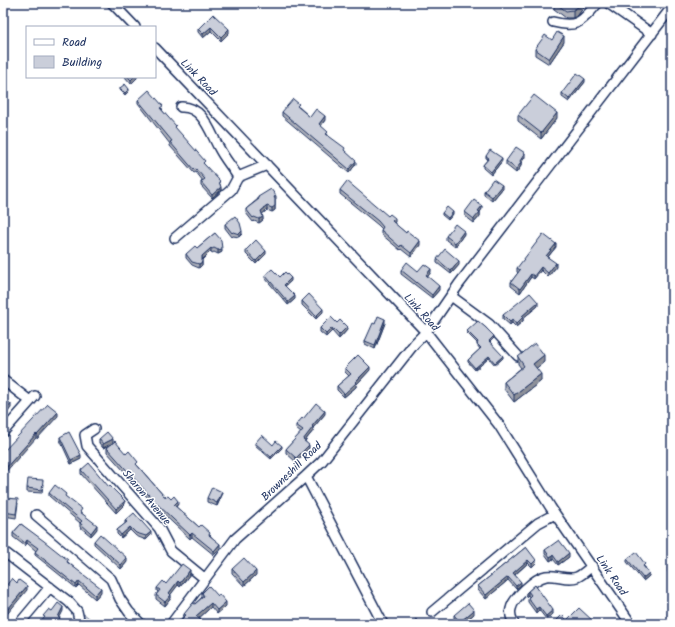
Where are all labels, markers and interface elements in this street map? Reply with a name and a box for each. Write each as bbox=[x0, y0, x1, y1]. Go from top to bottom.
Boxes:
legend bbox=[26, 26, 156, 78]
text: Road bbox=[62, 33, 87, 52]
text: Building bbox=[62, 53, 102, 72]
street label: Link Road bbox=[176, 55, 221, 101]
street label: Link Road bbox=[399, 290, 444, 336]
street label: Browneshill Road bbox=[257, 437, 327, 506]
street label: Sharon Avenue bbox=[117, 466, 175, 530]
street label: Link Road bbox=[591, 551, 632, 600]

